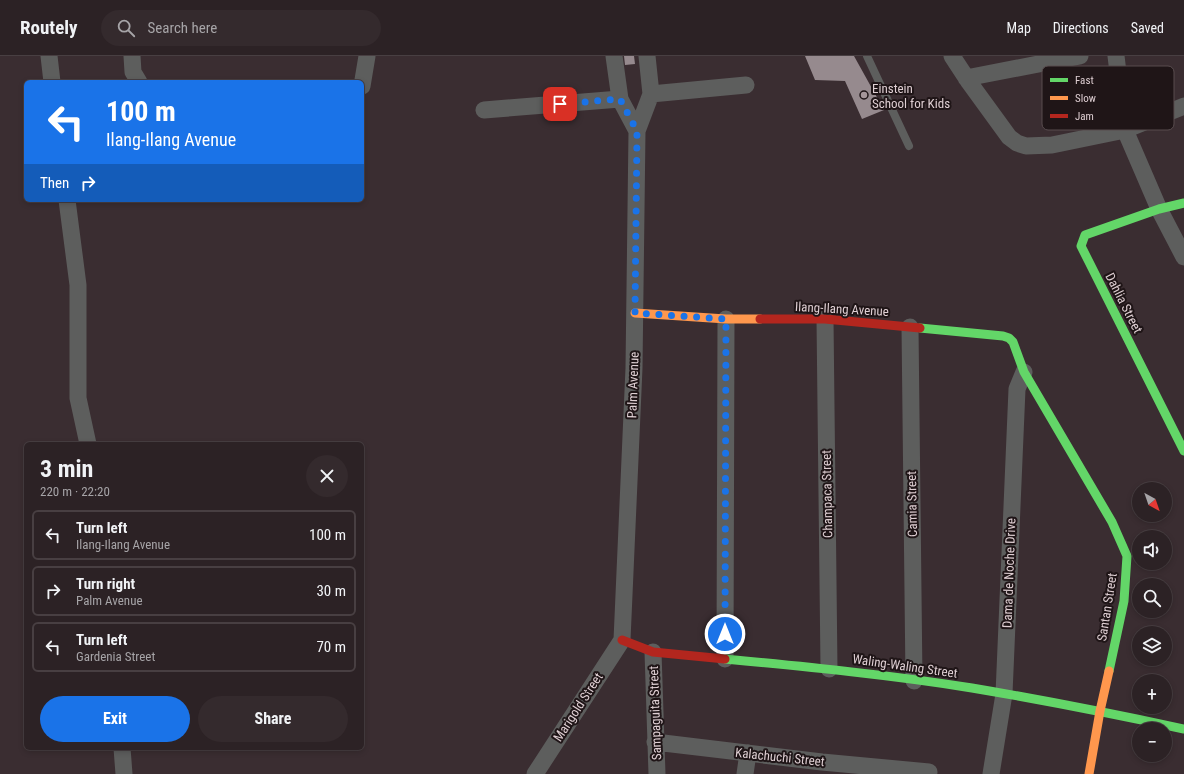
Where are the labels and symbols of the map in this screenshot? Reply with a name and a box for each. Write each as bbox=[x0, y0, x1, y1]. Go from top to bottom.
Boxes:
legend bbox=[1042, 66, 1174, 130]
text: Fast bbox=[1075, 74, 1094, 87]
place label: Einstein School for Kids bbox=[872, 81, 950, 111]
pin bbox=[543, 87, 577, 121]
marker: Einstein School for Kids bbox=[859, 90, 869, 100]
text: Slow bbox=[1075, 92, 1096, 105]
text: Jam bbox=[1075, 110, 1094, 123]
street label: Dahlia Street bbox=[1102, 270, 1146, 336]
street label: Ilang-Ilang Avenue bbox=[795, 299, 889, 319]
street label: Palm Avenue bbox=[624, 351, 642, 419]
street label: Champaca Street bbox=[819, 450, 835, 538]
street label: Camia Street bbox=[904, 471, 920, 537]
north arrow bbox=[1132, 482, 1172, 522]
street label: Dama de Noche Drive bbox=[1000, 518, 1018, 628]
street label: Santan Street bbox=[1094, 572, 1120, 642]
position arrow bbox=[704, 613, 746, 655]
street label: Waling-Waling Street bbox=[852, 651, 959, 681]
street label: Sampaguita Street bbox=[646, 665, 664, 761]
street label: Marigold Street bbox=[550, 670, 606, 744]
street label: Kalachuchi Street bbox=[735, 745, 826, 769]

